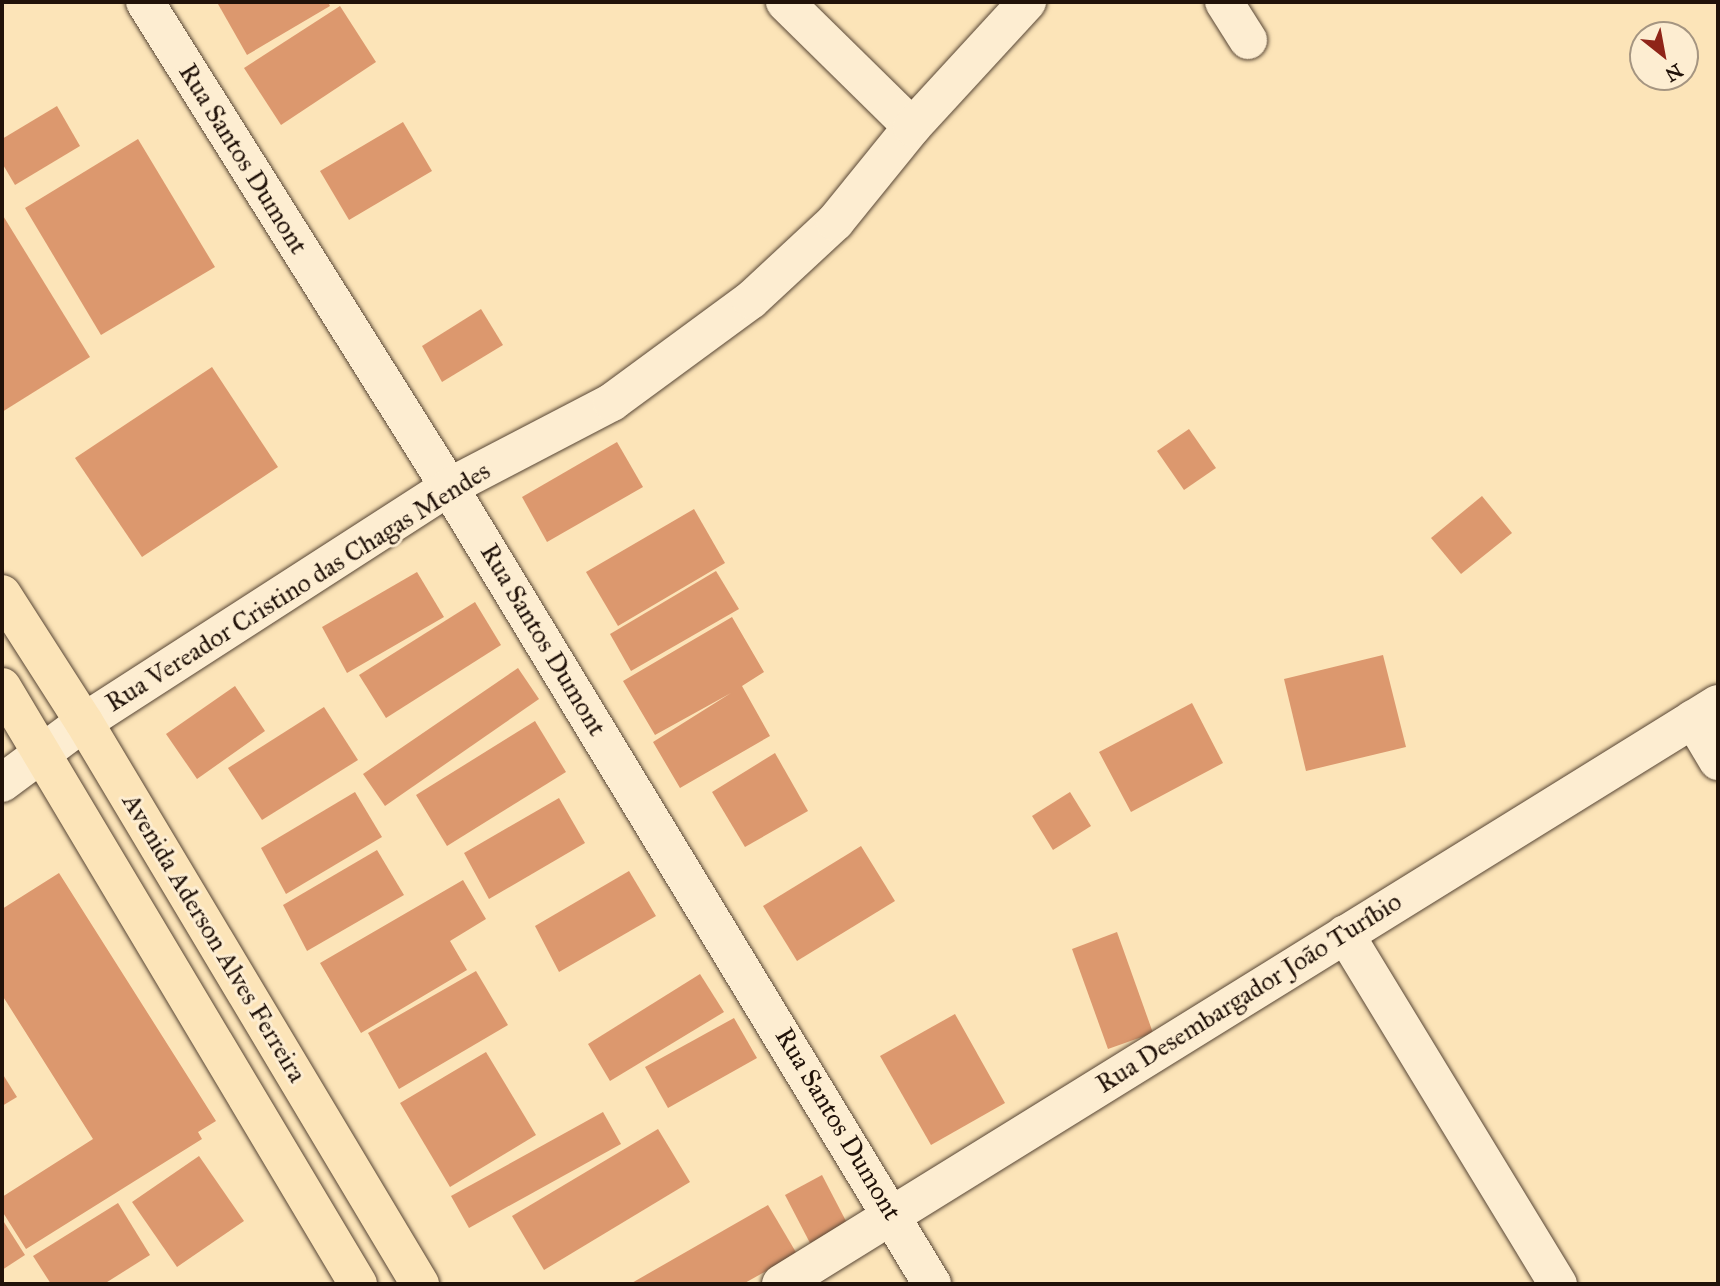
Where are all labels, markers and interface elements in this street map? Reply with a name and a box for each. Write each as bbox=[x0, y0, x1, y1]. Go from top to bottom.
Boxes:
north arrow bbox=[1629, 21, 1699, 91]
street label: Rua Santos Dumont bbox=[172, 58, 314, 260]
text: N bbox=[1661, 59, 1687, 87]
street label: Rua Vereador Cristino das Chagas Mendes bbox=[100, 455, 496, 719]
street label: Rua Santos Dumont bbox=[473, 538, 613, 742]
street label: Avenida Aderson Alves Ferreira bbox=[115, 788, 313, 1088]
street label: Rua Desembargador João Turíbio bbox=[1091, 886, 1407, 1100]
street label: Rua Santos Dumont bbox=[768, 1022, 908, 1226]

